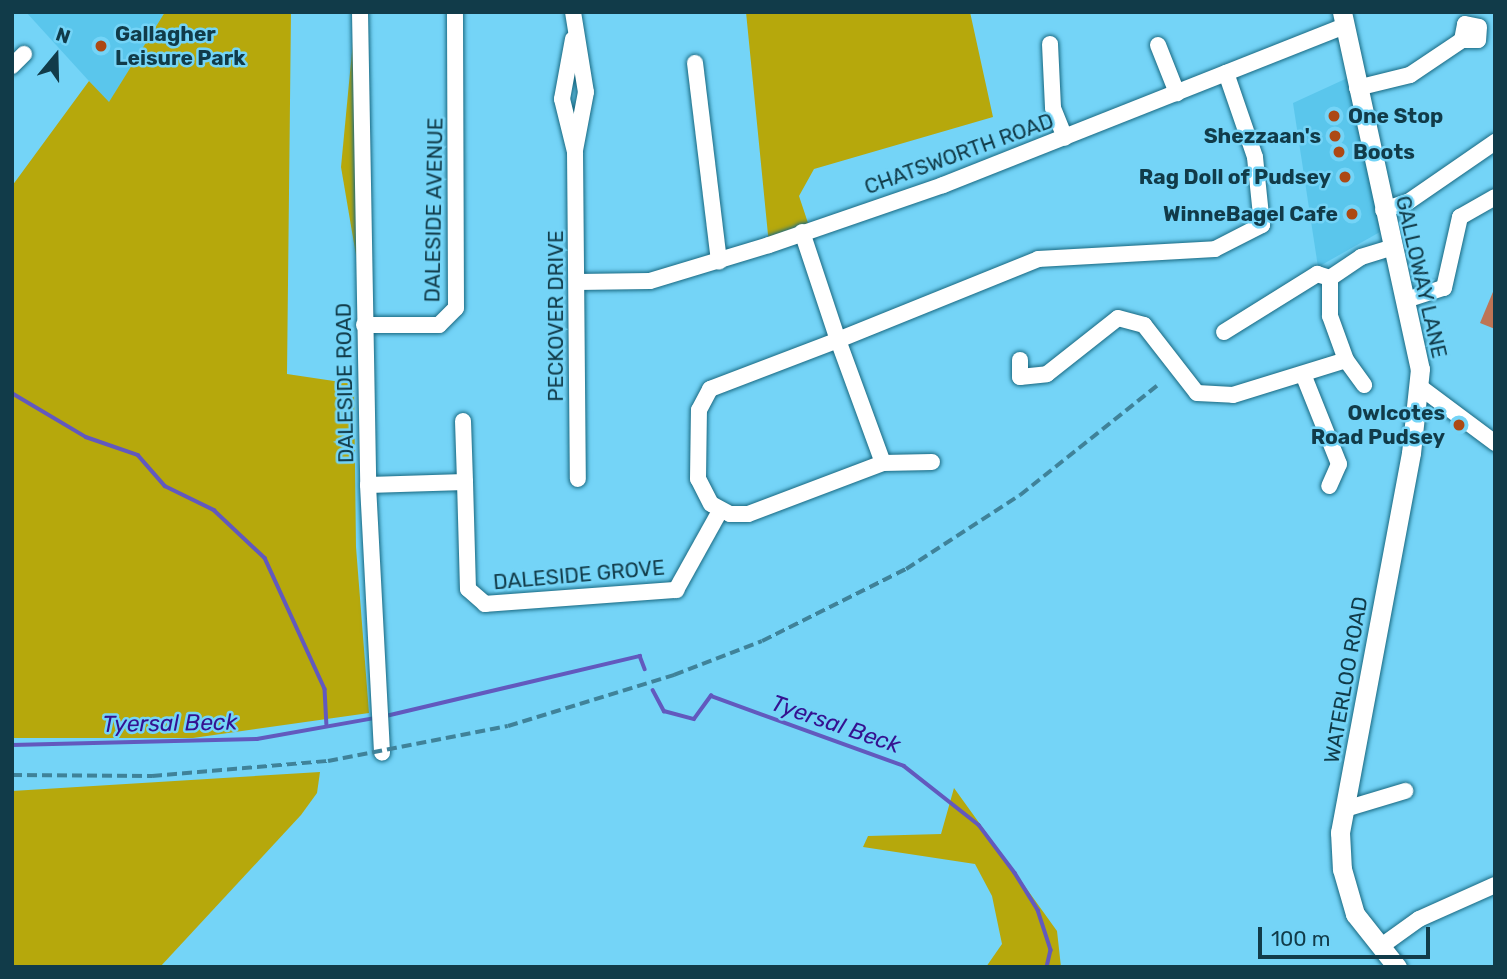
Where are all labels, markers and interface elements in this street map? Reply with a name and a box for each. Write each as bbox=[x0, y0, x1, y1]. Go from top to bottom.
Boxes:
north arrow bbox=[21, 21, 91, 91]
place label: Gallagher Leisure Park bbox=[115, 21, 246, 71]
text: N bbox=[53, 23, 73, 49]
marker: Gallagher Leisure Park bbox=[93, 38, 109, 54]
place label: One Stop bbox=[1348, 103, 1443, 129]
street label: CHATSWORTH ROAD bbox=[861, 108, 1057, 200]
marker: One Stop bbox=[1326, 108, 1342, 124]
street label: DALESIDE AVENUE bbox=[420, 117, 448, 303]
place label: Shezzaan's bbox=[1204, 123, 1321, 149]
marker: Shezzaan's bbox=[1327, 128, 1343, 144]
place label: Boots bbox=[1353, 139, 1415, 165]
marker: Boots bbox=[1331, 144, 1347, 160]
place label: Rag Doll of Pudsey bbox=[1138, 164, 1331, 190]
marker: Rag Doll of Pudsey bbox=[1337, 169, 1353, 185]
street label: GALLOWAY LANE bbox=[1390, 193, 1452, 361]
place label: WinneBagel Cafe bbox=[1163, 201, 1338, 227]
marker: WinneBagel Cafe bbox=[1344, 206, 1360, 222]
street label: PECKOVER DRIVE bbox=[543, 230, 569, 402]
street label: DALESIDE ROAD bbox=[331, 303, 359, 463]
place label: Owlcotes Road Pudsey bbox=[1311, 400, 1445, 450]
marker: Owlcotes Road Pudsey bbox=[1451, 417, 1467, 433]
street label: DALESIDE GROVE bbox=[492, 555, 666, 595]
street label: WATERLOO ROAD bbox=[1319, 595, 1373, 765]
water label: Tyersal Beck bbox=[768, 689, 904, 759]
water label: Tyersal Beck bbox=[102, 708, 238, 738]
scale bar bbox=[1262, 912, 1434, 956]
text: 100 m bbox=[1271, 926, 1330, 951]

